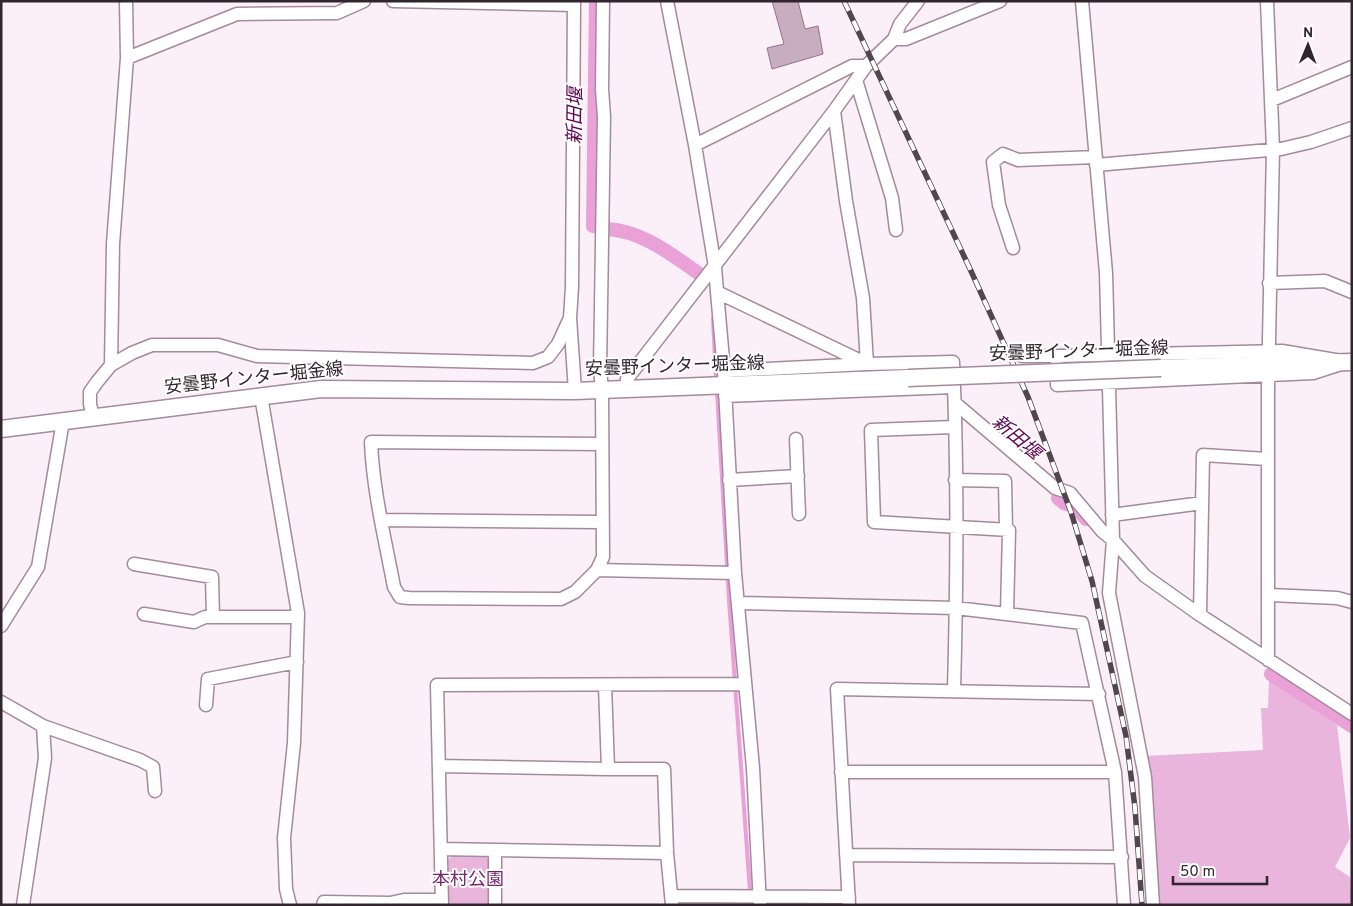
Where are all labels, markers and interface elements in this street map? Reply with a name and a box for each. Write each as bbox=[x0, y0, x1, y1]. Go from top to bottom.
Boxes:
north arrow bbox=[1283, 20, 1333, 70]
text: N bbox=[1303, 25, 1313, 42]
water label: 新田堰 bbox=[564, 84, 589, 145]
street label: 安曇野インター堀金線 bbox=[989, 337, 1169, 367]
street label: 安曇野インター堀金線 bbox=[585, 352, 765, 382]
street label: 安曇野インター堀金線 bbox=[163, 358, 345, 400]
water label: 新田堰 bbox=[986, 410, 1048, 467]
scale bar bbox=[1173, 854, 1267, 886]
text: 50 m bbox=[1180, 863, 1215, 882]
park label: 本村公園 bbox=[432, 869, 504, 892]

